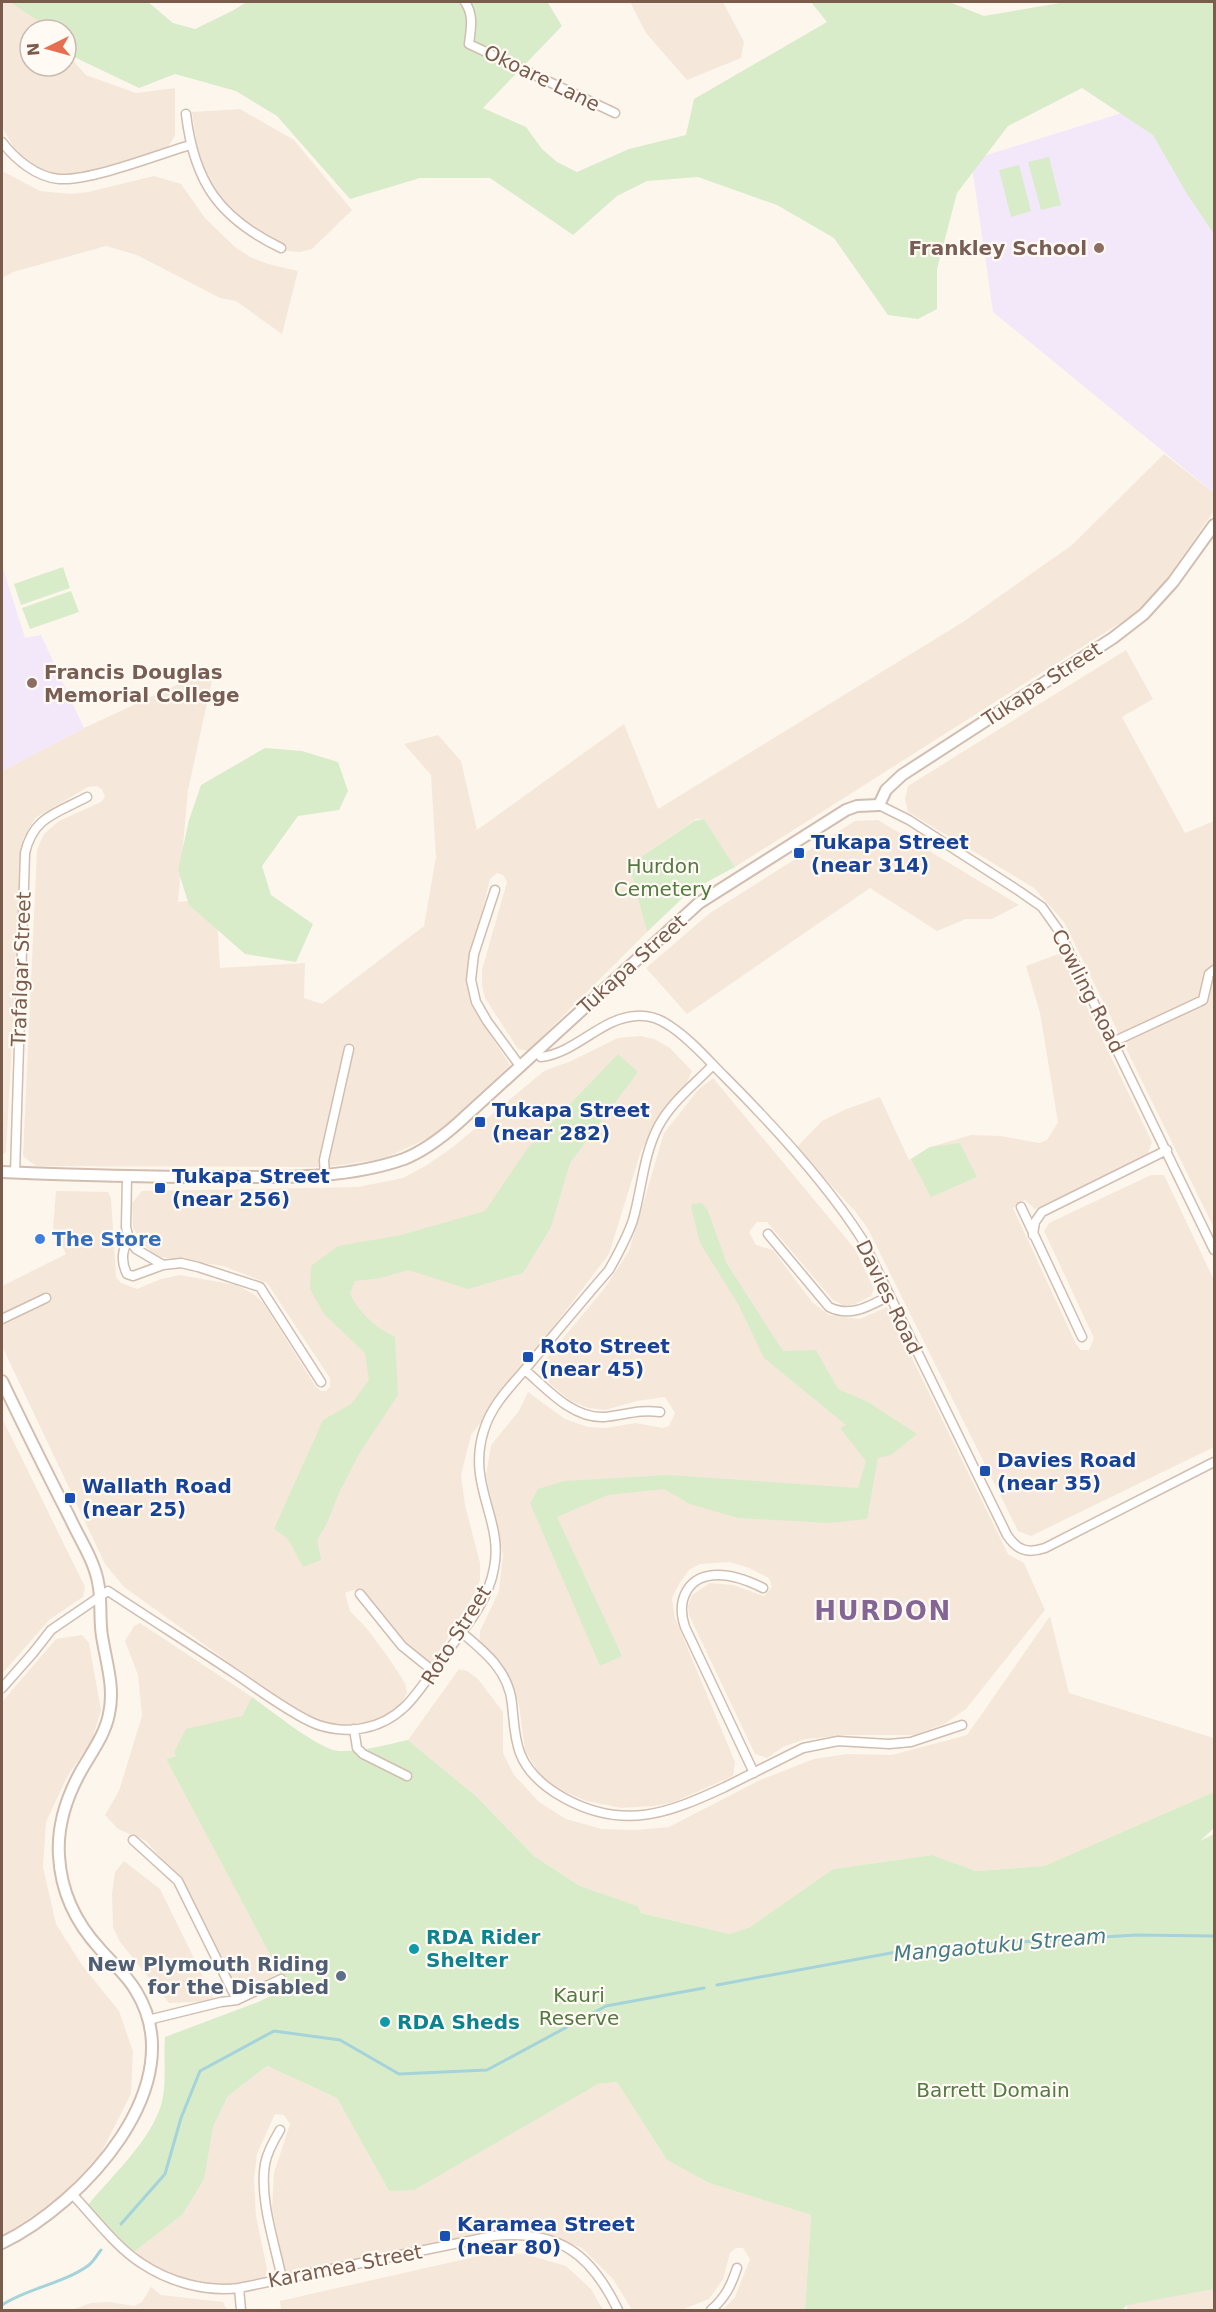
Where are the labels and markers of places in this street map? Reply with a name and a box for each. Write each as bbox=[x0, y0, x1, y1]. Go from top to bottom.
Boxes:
place label: Frankley School bbox=[908, 236, 1087, 260]
marker: Frankley School bbox=[1092, 241, 1106, 255]
place label: Francis Douglas Memorial College bbox=[44, 660, 240, 707]
marker: Francis Douglas Memorial College bbox=[25, 676, 39, 690]
place label: Tukapa Street (near 314) bbox=[811, 830, 969, 877]
marker: Tukapa Street (near 314) bbox=[792, 846, 806, 860]
place label: Tukapa Street (near 282) bbox=[492, 1098, 650, 1145]
marker: Tukapa Street (near 282) bbox=[473, 1115, 487, 1129]
place label: Tukapa Street (near 256) bbox=[172, 1164, 330, 1211]
marker: Tukapa Street (near 256) bbox=[153, 1181, 167, 1195]
place label: The Store bbox=[52, 1227, 162, 1251]
marker: The Store bbox=[33, 1232, 47, 1246]
place label: Roto Street (near 45) bbox=[540, 1334, 670, 1381]
marker: Roto Street (near 45) bbox=[521, 1350, 535, 1364]
place label: Davies Road (near 35) bbox=[997, 1448, 1136, 1495]
marker: Davies Road (near 35) bbox=[978, 1464, 992, 1478]
place label: Wallath Road (near 25) bbox=[82, 1474, 232, 1521]
marker: Wallath Road (near 25) bbox=[63, 1491, 77, 1505]
place label: RDA Rider Shelter bbox=[426, 1925, 541, 1972]
marker: RDA Rider Shelter bbox=[407, 1942, 421, 1956]
place label: New Plymouth Riding for the Disabled bbox=[87, 1952, 329, 1999]
marker: New Plymouth Riding for the Disabled bbox=[334, 1969, 348, 1983]
place label: RDA Sheds bbox=[397, 2010, 520, 2034]
marker: RDA Sheds bbox=[378, 2015, 392, 2029]
place label: Karamea Street (near 80) bbox=[457, 2212, 635, 2259]
marker: Karamea Street (near 80) bbox=[438, 2229, 452, 2243]

